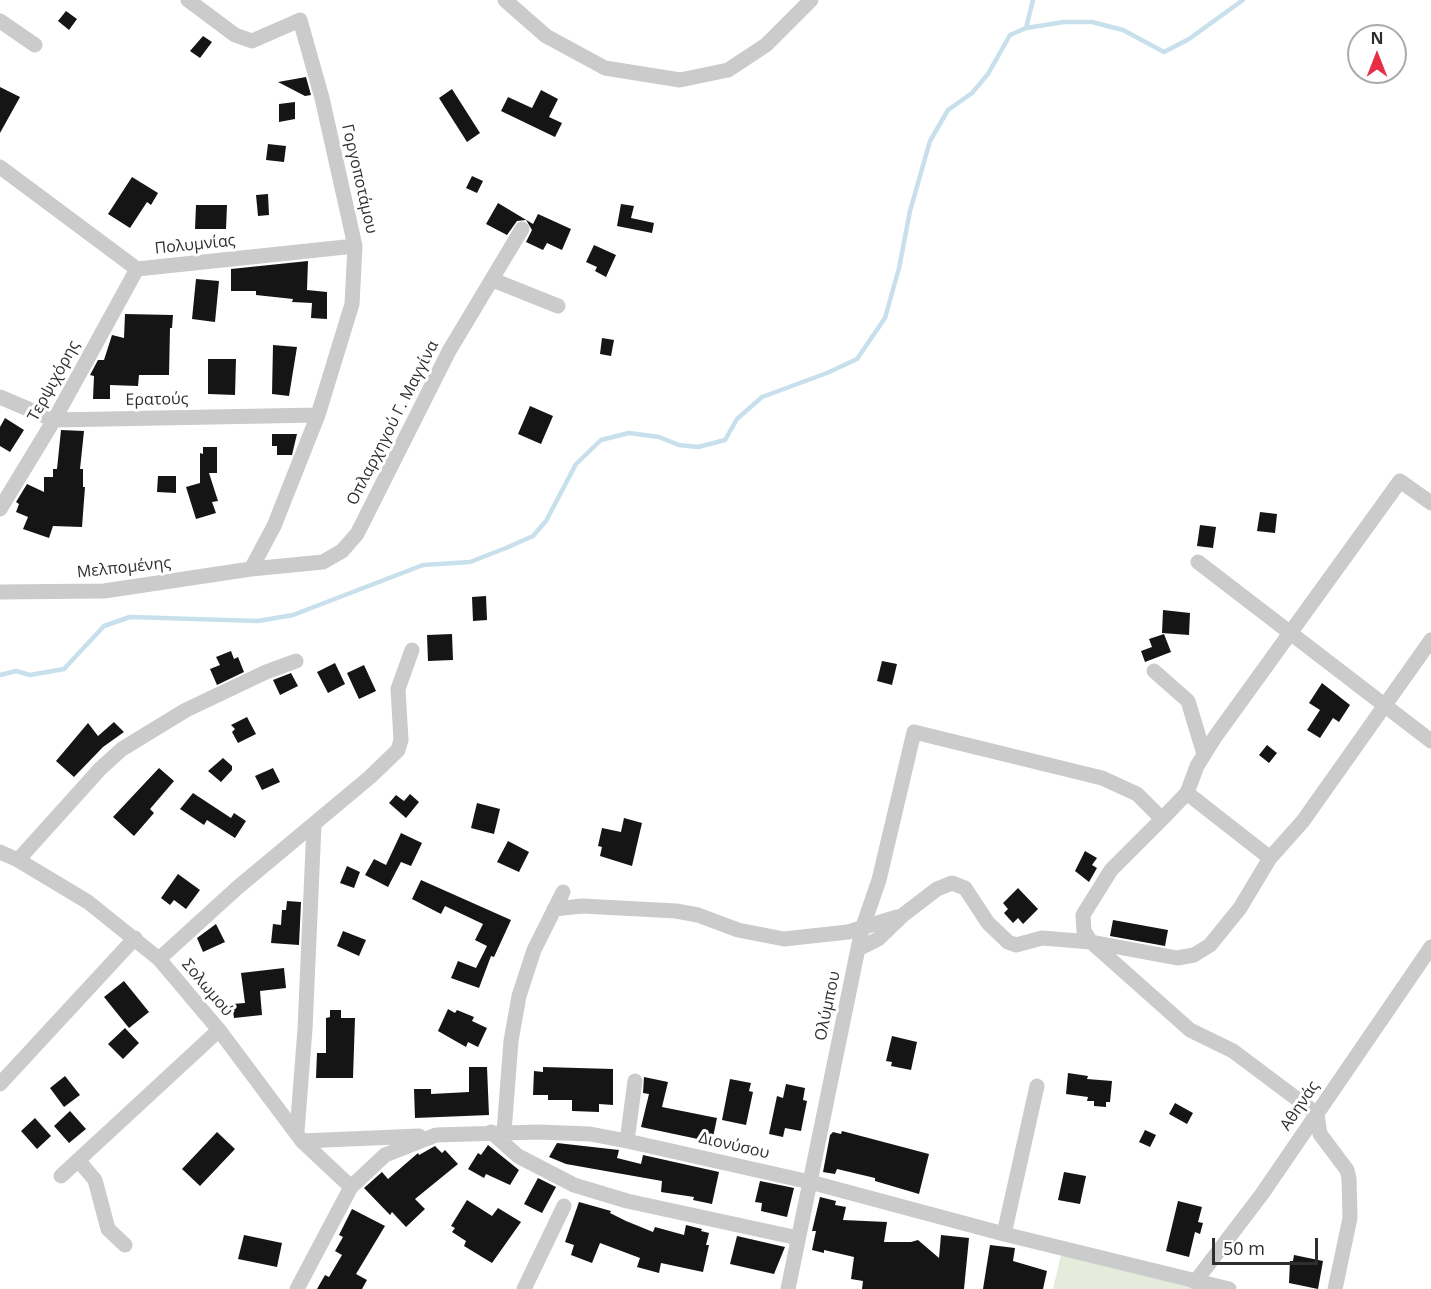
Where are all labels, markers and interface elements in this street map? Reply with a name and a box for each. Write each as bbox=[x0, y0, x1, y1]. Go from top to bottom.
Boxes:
north arrow bbox=[1347, 24, 1407, 84]
text: N bbox=[1370, 27, 1384, 49]
street label: Γοργοποτάμου bbox=[337, 122, 381, 236]
street label: Πολυμνίας bbox=[154, 231, 236, 259]
street label: Τερψιχόρης bbox=[24, 337, 84, 425]
street label: Οπλαρχηγού Γ. Μαγγίνα bbox=[343, 338, 443, 508]
street label: Ερατούς bbox=[125, 390, 189, 410]
street label: Μελπομένης bbox=[76, 554, 172, 582]
street label: Σολωμού bbox=[177, 955, 237, 1021]
street label: Ολύμπου bbox=[811, 970, 845, 1042]
street label: Αθηνάς bbox=[1277, 1078, 1323, 1134]
street label: Διονύσου bbox=[697, 1129, 771, 1163]
scale bar bbox=[1215, 1226, 1322, 1264]
text: 50 m bbox=[1223, 1236, 1265, 1260]

